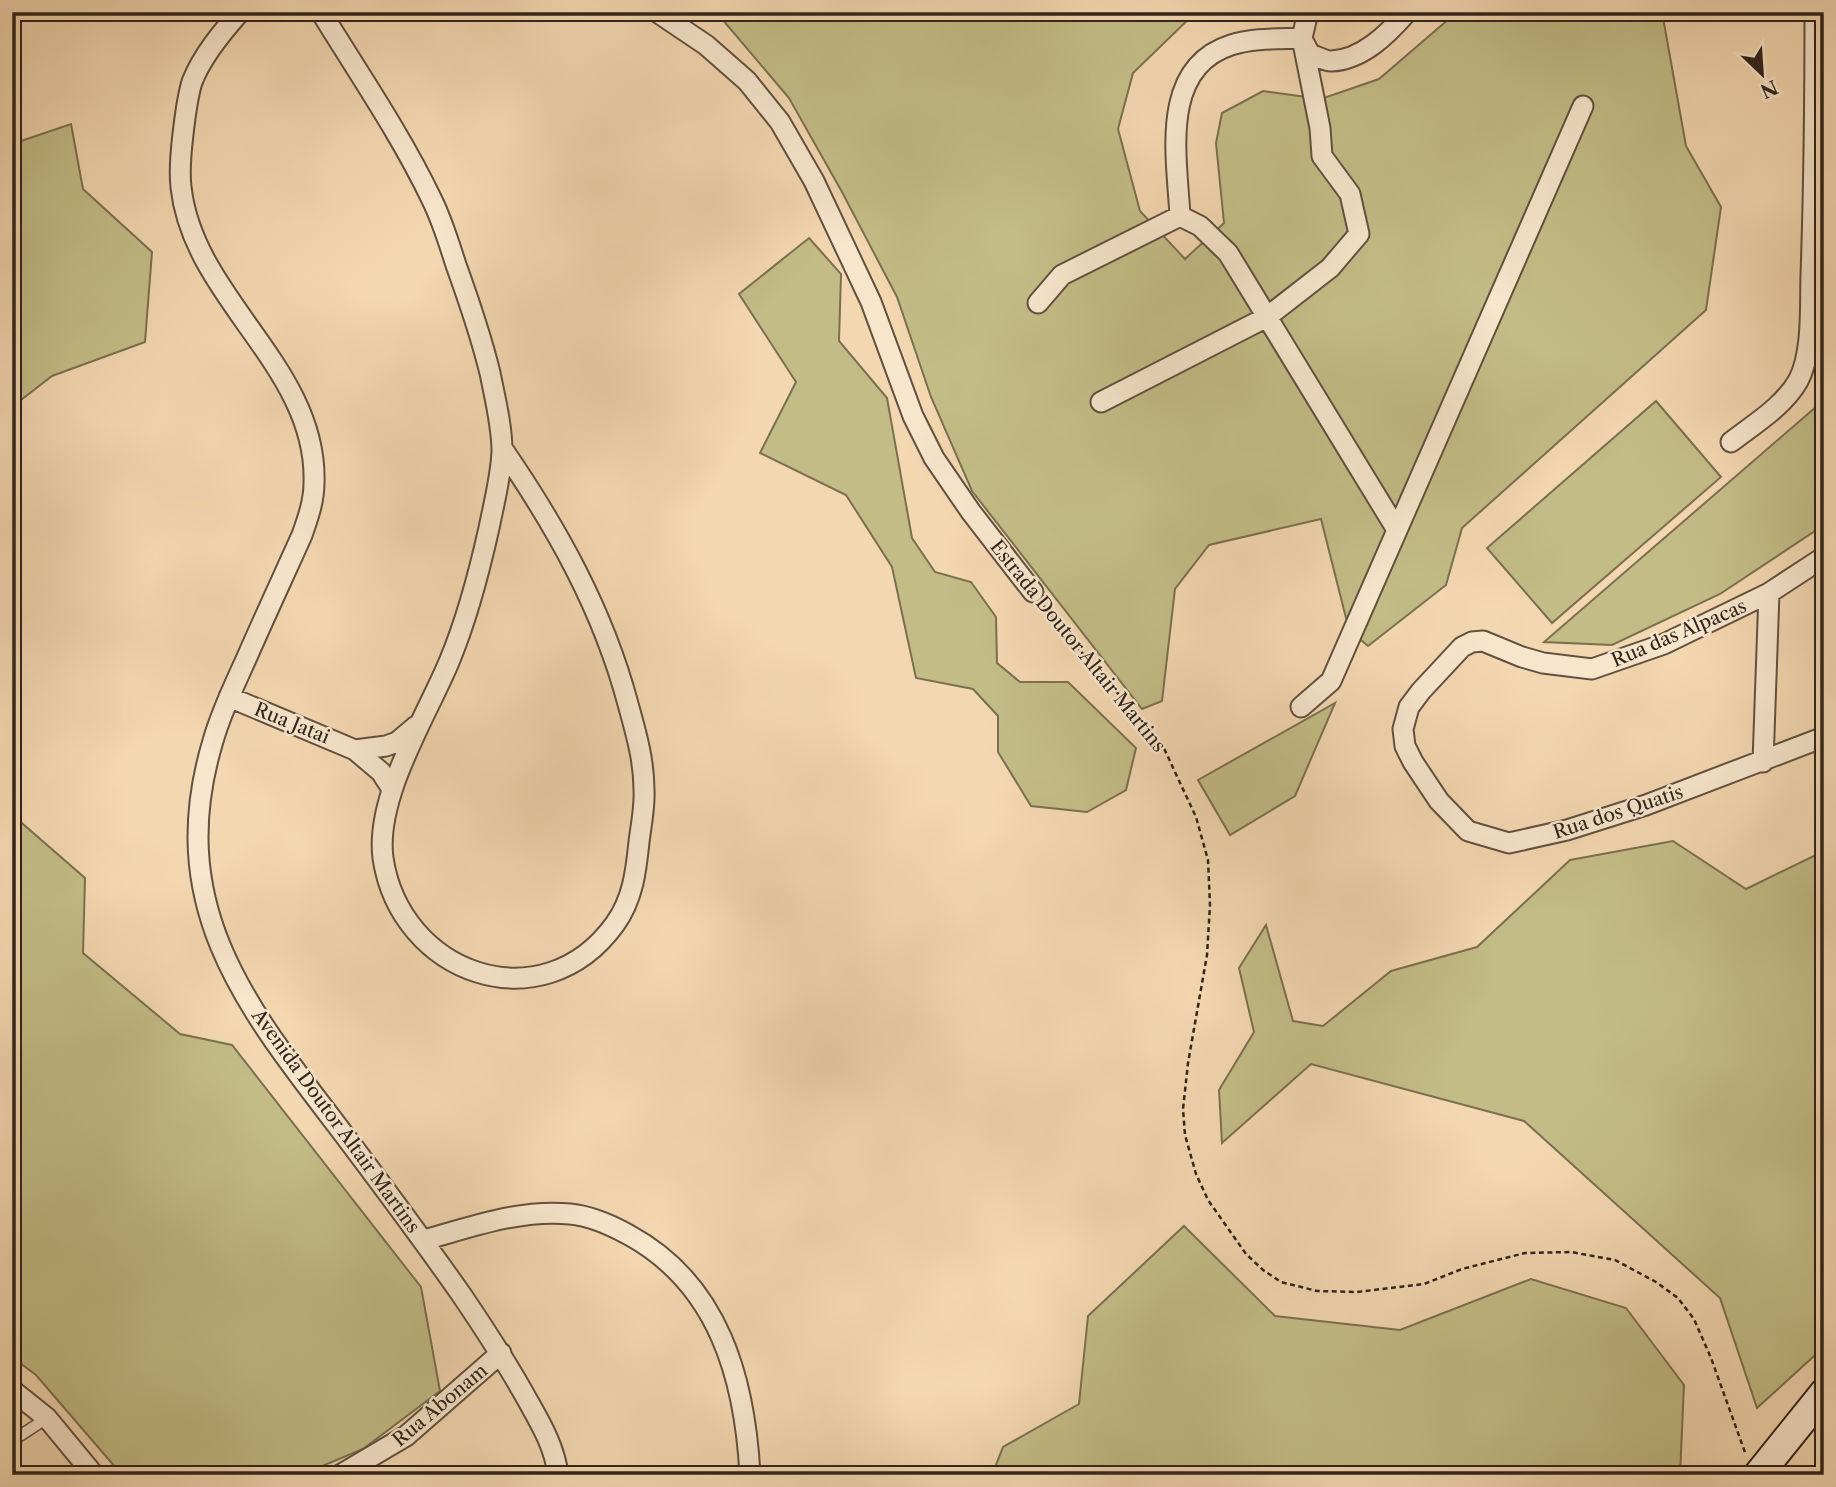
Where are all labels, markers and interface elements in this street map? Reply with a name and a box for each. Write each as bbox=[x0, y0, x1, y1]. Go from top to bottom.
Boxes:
north arrow bbox=[1728, 38, 1798, 108]
text: N bbox=[1757, 75, 1781, 103]
street label: Estrada Doutor Altair Martins bbox=[985, 535, 1171, 757]
street label: Rua das Alpacas bbox=[1608, 594, 1750, 672]
street label: Rua Jatai bbox=[251, 697, 333, 749]
street label: Rua dos Quatis bbox=[1550, 780, 1686, 844]
street label: Avenida Doutor Altair Martins bbox=[246, 1004, 425, 1237]
street label: Rua Abonam bbox=[388, 1359, 492, 1451]

